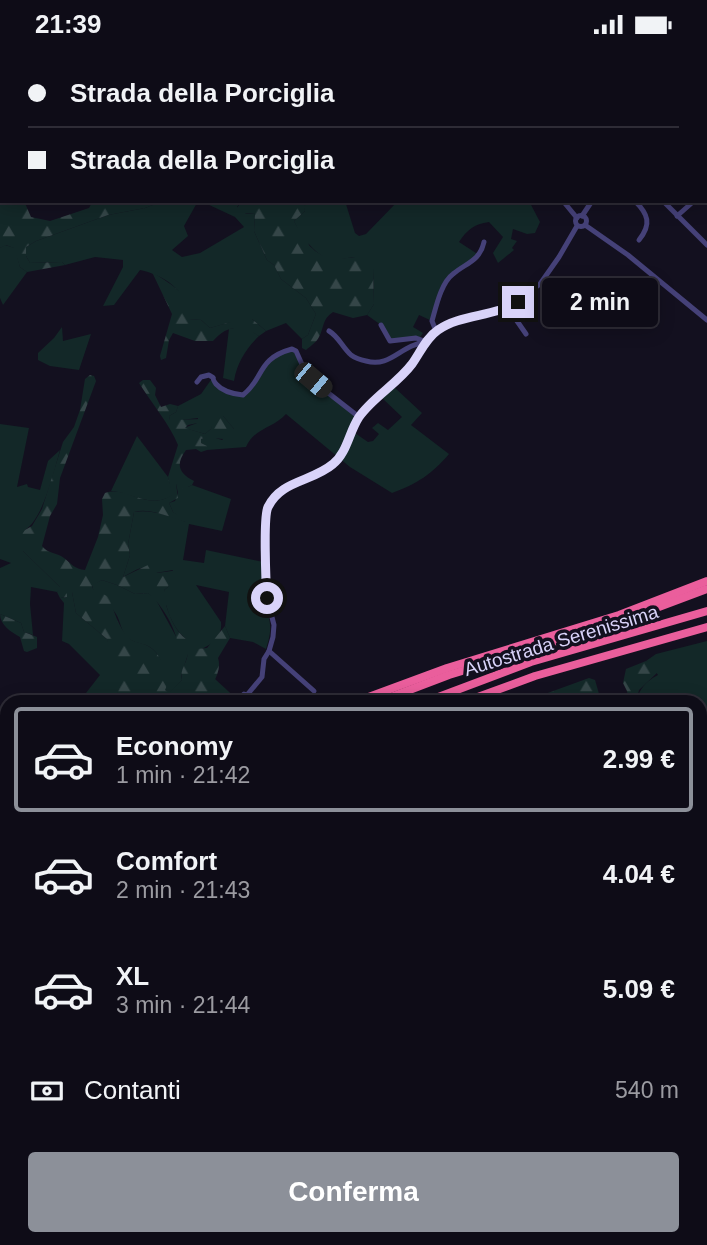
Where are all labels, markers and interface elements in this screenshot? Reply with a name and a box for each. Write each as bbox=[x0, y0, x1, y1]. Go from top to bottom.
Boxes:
text: 21:39 bbox=[35, 9, 102, 39]
text: Strada della Porciglia bbox=[70, 78, 334, 108]
text: Strada della Porciglia bbox=[70, 145, 334, 175]
callout: 2 min bbox=[542, 278, 658, 327]
route end bbox=[502, 286, 534, 318]
text: 2 min bbox=[570, 289, 630, 315]
car bbox=[291, 358, 336, 402]
route start bbox=[251, 582, 283, 614]
street label: Autostrada Serenissima bbox=[462, 601, 661, 680]
icon: car bbox=[32, 728, 95, 791]
text: Economy bbox=[116, 731, 233, 761]
text: 2.99 € bbox=[603, 744, 675, 774]
text: 1 min · 21:42 bbox=[116, 762, 250, 788]
icon: car bbox=[32, 843, 95, 906]
text: Comfort bbox=[116, 846, 217, 876]
text: 4.04 € bbox=[603, 859, 675, 889]
text: 2 min · 21:43 bbox=[116, 877, 250, 903]
icon: car bbox=[32, 958, 95, 1021]
text: XL bbox=[116, 961, 149, 991]
text: 5.09 € bbox=[603, 974, 675, 1004]
text: 3 min · 21:44 bbox=[116, 992, 250, 1018]
icon: cash bbox=[28, 1072, 66, 1110]
text: Contanti bbox=[84, 1075, 181, 1105]
text: 540 m bbox=[615, 1077, 679, 1103]
button: Conferma bbox=[28, 1152, 679, 1232]

